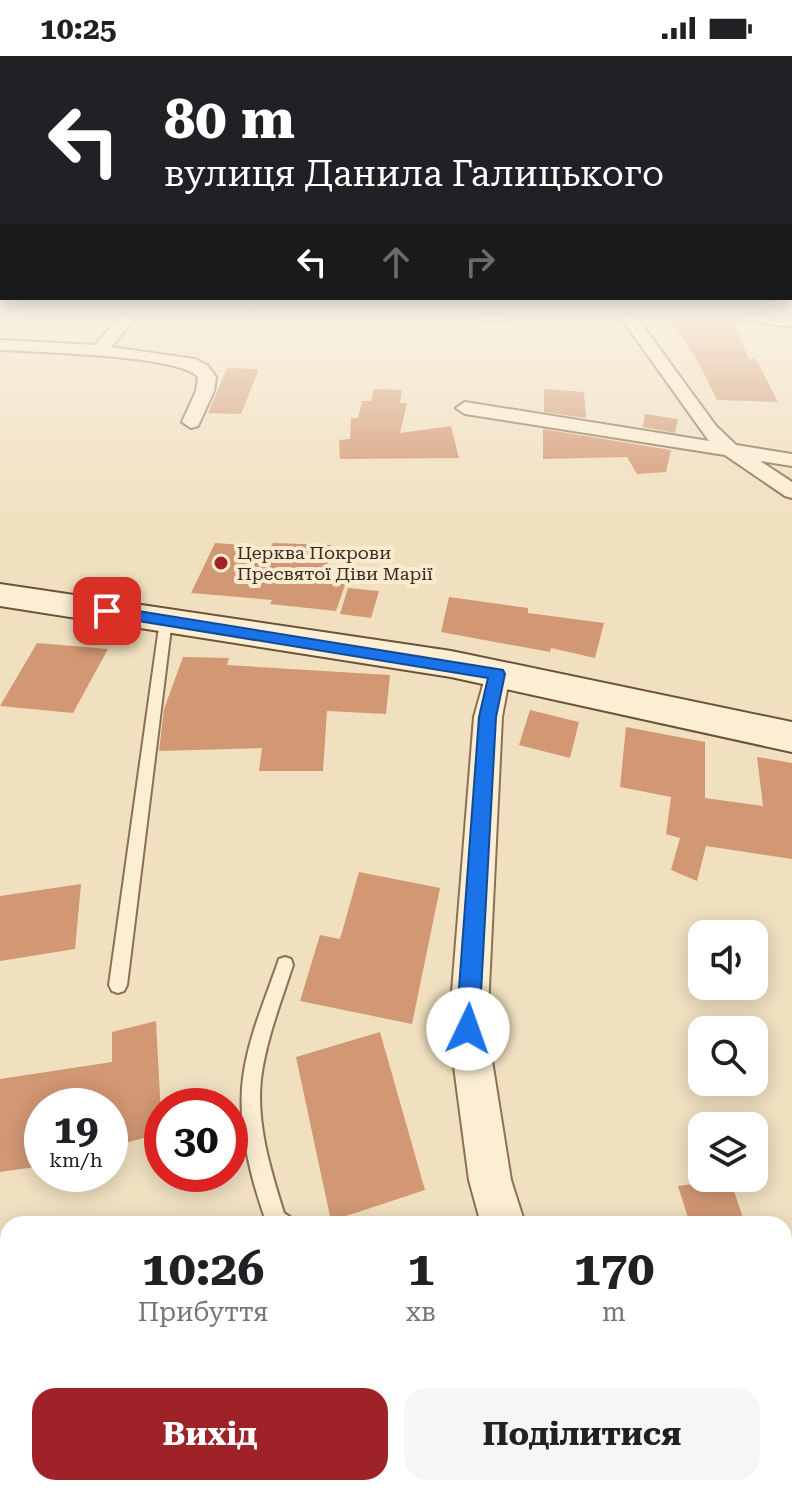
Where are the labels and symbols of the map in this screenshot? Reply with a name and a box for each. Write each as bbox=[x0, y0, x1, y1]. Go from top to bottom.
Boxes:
place label: Церква Покрови Пресвятої Діви Марії bbox=[237, 542, 433, 584]
marker: Церква Покрови Пресвятої Діви Марії bbox=[212, 554, 230, 572]
pin bbox=[73, 577, 141, 645]
position arrow bbox=[426, 987, 510, 1071]
speed limit sign: 30 bbox=[144, 1088, 248, 1192]

